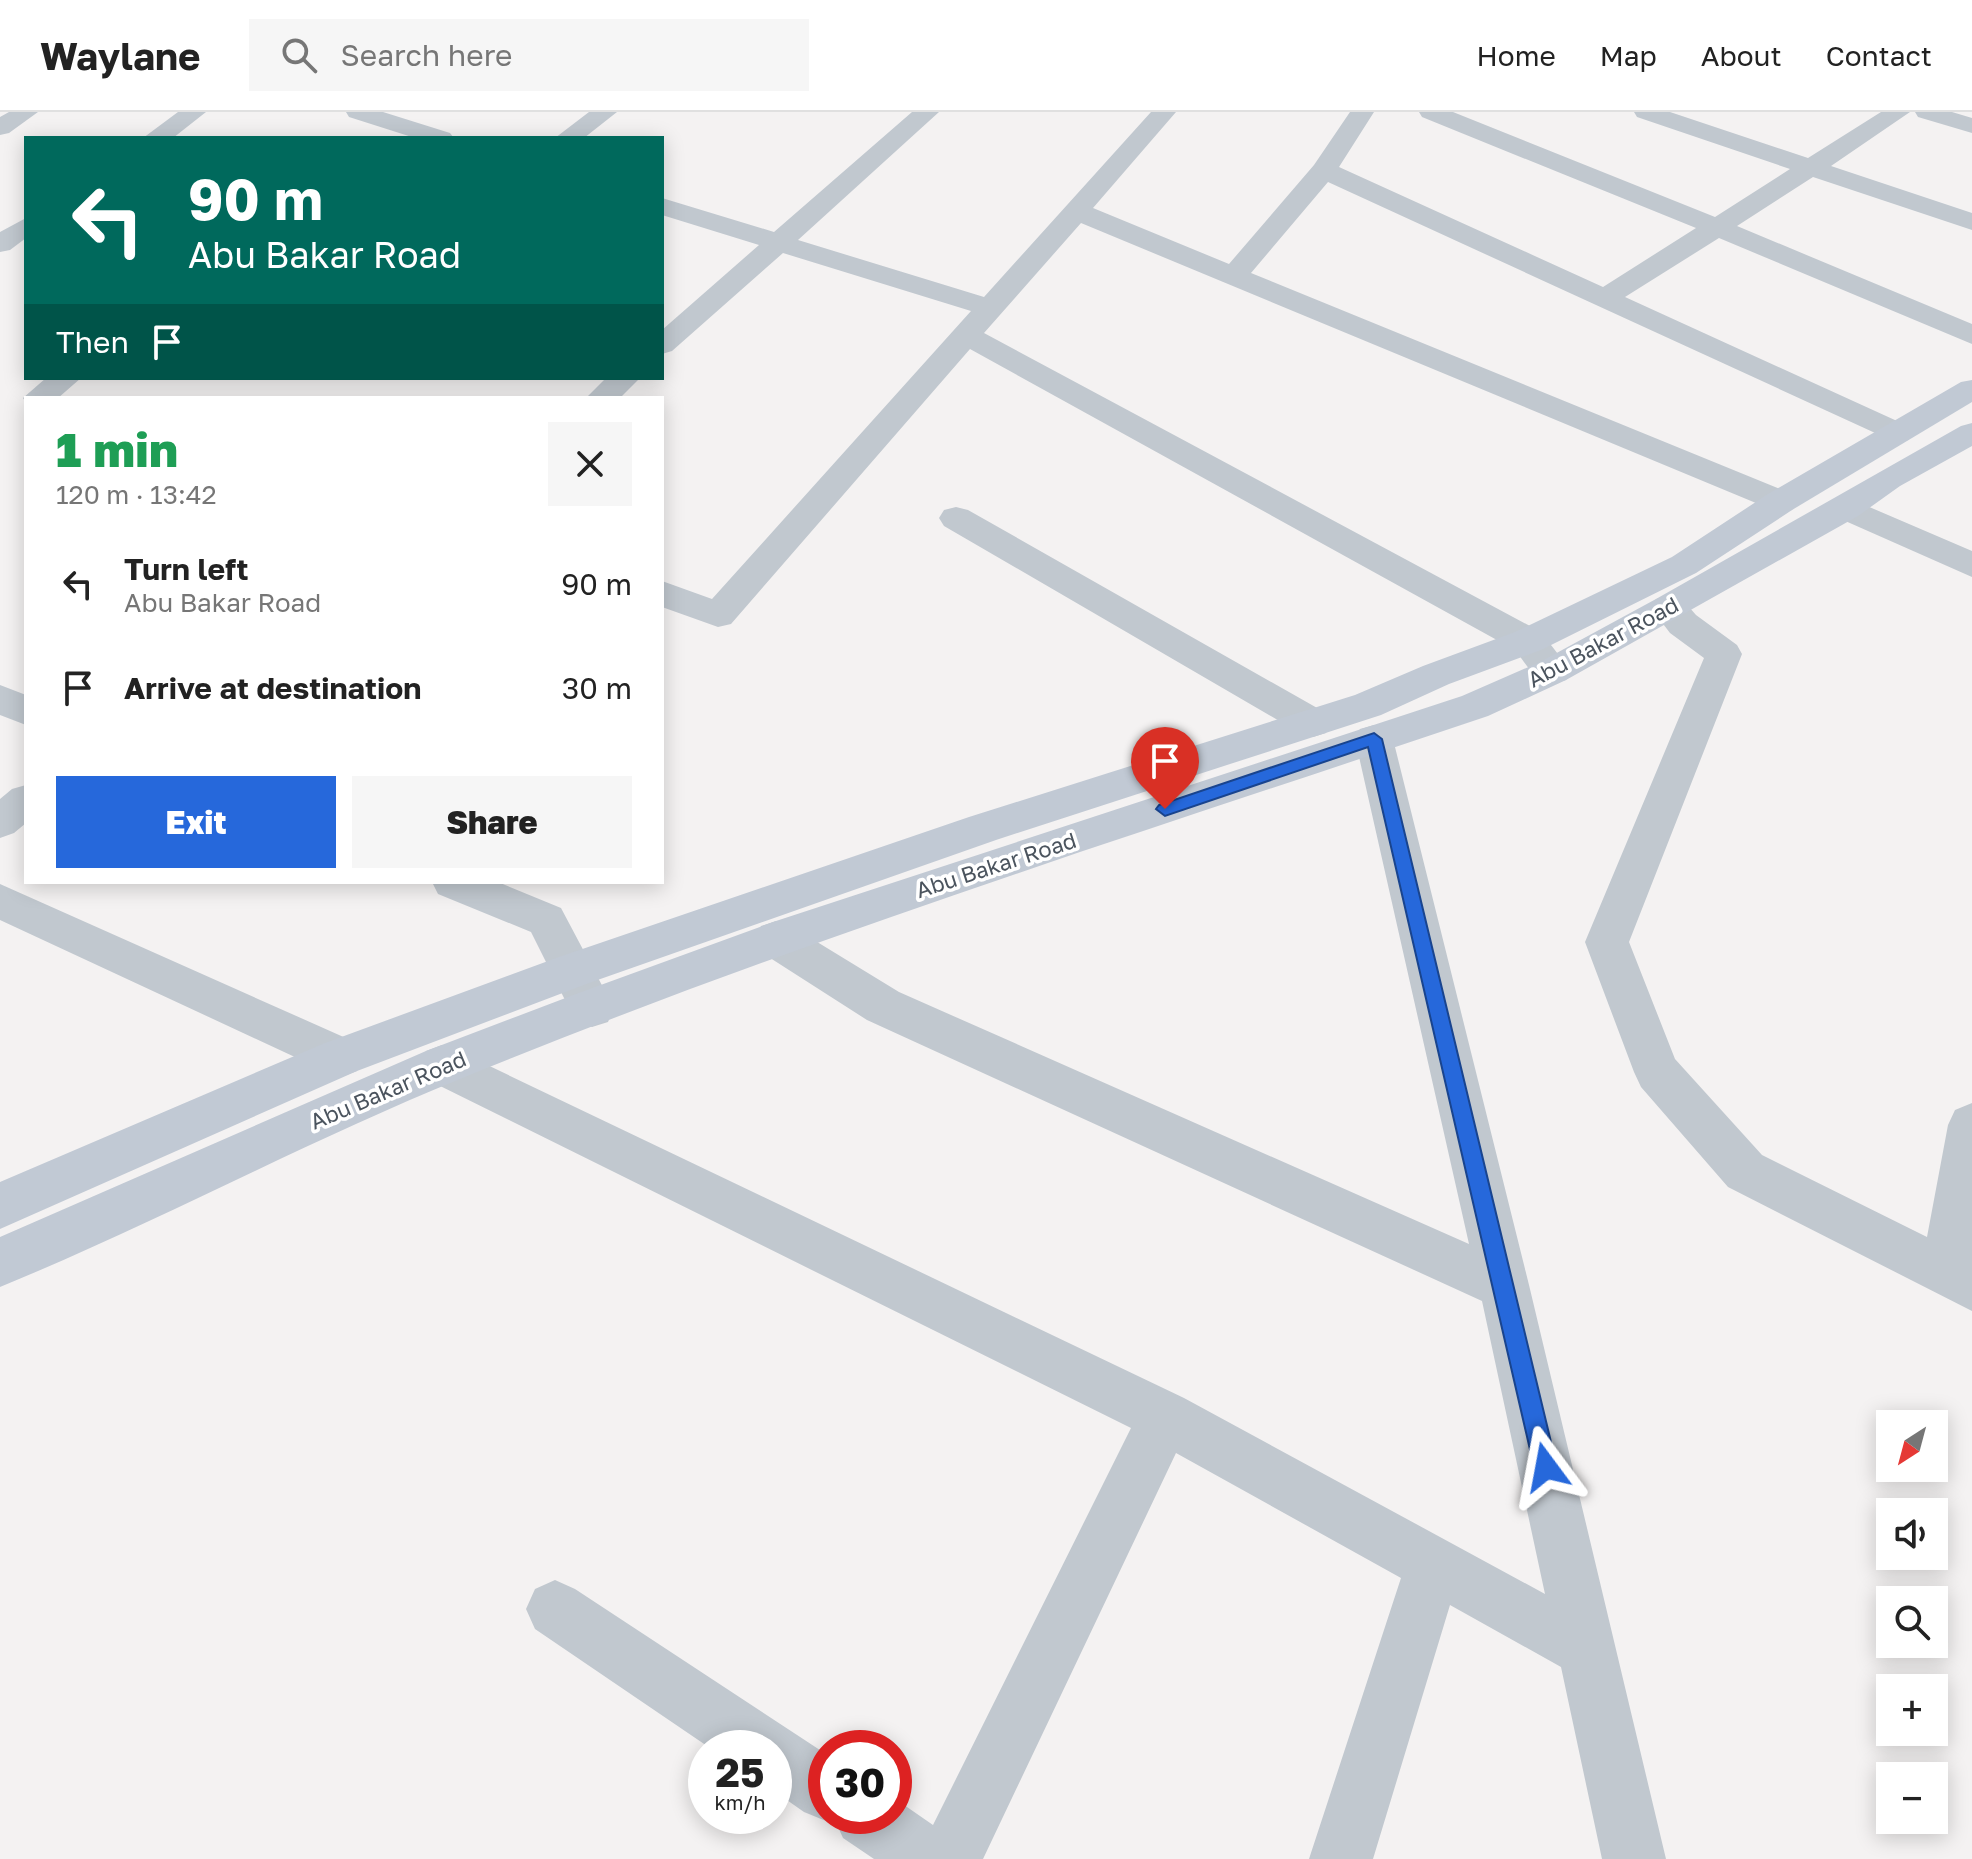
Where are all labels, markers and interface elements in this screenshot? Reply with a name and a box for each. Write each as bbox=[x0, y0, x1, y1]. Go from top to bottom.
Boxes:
search box bbox=[249, 19, 809, 91]
text: Waylane bbox=[40, 33, 201, 78]
icon: search bbox=[277, 33, 321, 77]
text: Search here bbox=[341, 37, 512, 73]
text: Home bbox=[1477, 39, 1556, 72]
text: Map bbox=[1600, 39, 1657, 72]
text: About bbox=[1701, 39, 1782, 72]
text: Contact bbox=[1826, 39, 1932, 72]
text: 90 m bbox=[188, 165, 323, 232]
icon: left bbox=[56, 168, 160, 272]
text: Abu Bakar Road bbox=[188, 233, 461, 276]
icon: arrive bbox=[145, 320, 189, 364]
text: Then bbox=[56, 324, 129, 360]
text: 1 min bbox=[56, 420, 178, 478]
button: close bbox=[548, 422, 632, 506]
text: 120 m · 13:42 bbox=[56, 479, 217, 510]
text: Turn left bbox=[124, 551, 249, 587]
icon: left bbox=[56, 562, 100, 606]
text: 90 m bbox=[561, 566, 632, 602]
text: Abu Bakar Road bbox=[124, 587, 321, 618]
street label: Abu Bakar Road bbox=[1523, 590, 1683, 693]
icon: arrive bbox=[56, 666, 100, 710]
text: Arrive at destination bbox=[124, 670, 421, 706]
text: 30 m bbox=[562, 670, 632, 706]
pin bbox=[1131, 727, 1199, 809]
icon: arrive bbox=[1143, 739, 1187, 783]
button: Exit bbox=[56, 776, 336, 868]
button: Share bbox=[352, 776, 632, 868]
street label: Abu Bakar Road bbox=[912, 826, 1079, 903]
street label: Abu Bakar Road bbox=[306, 1045, 470, 1135]
north arrow bbox=[1876, 1410, 1948, 1482]
map controls bbox=[1876, 1410, 1948, 1834]
position arrow bbox=[1504, 1425, 1588, 1509]
button: sound bbox=[1876, 1498, 1948, 1570]
button: search bbox=[1876, 1586, 1948, 1658]
button: + bbox=[1876, 1674, 1948, 1746]
speed limit sign: 30 bbox=[808, 1730, 912, 1834]
text: 25 bbox=[716, 1748, 764, 1796]
button: − bbox=[1876, 1762, 1948, 1834]
text: km/h bbox=[715, 1790, 765, 1814]

